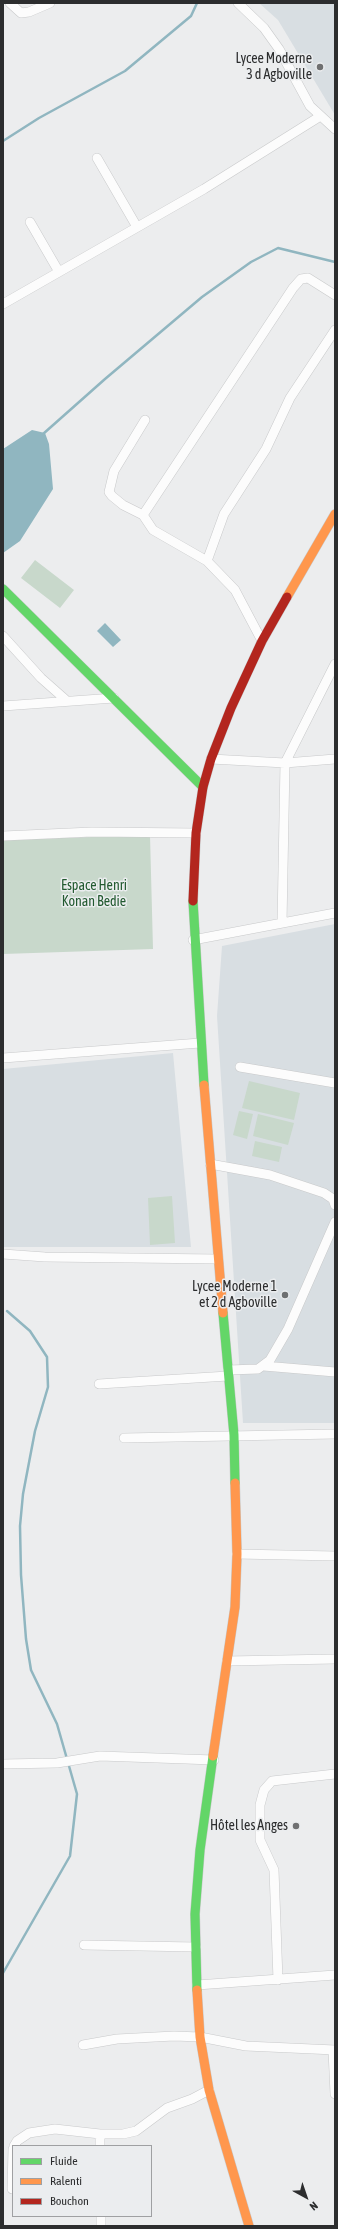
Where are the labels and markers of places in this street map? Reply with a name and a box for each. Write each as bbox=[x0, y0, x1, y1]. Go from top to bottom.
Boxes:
place label: Lycee Moderne 3 d Agboville bbox=[235, 51, 312, 84]
marker: Lycee Moderne 3 d Agboville bbox=[315, 62, 325, 72]
place label: Lycee Moderne 1 et 2 d Agboville bbox=[192, 1279, 277, 1312]
marker: Lycee Moderne 1 et 2 d Agboville bbox=[280, 1290, 290, 1300]
place label: Hôtel les Anges bbox=[210, 1818, 288, 1834]
marker: Hôtel les Anges bbox=[291, 1821, 301, 1831]

